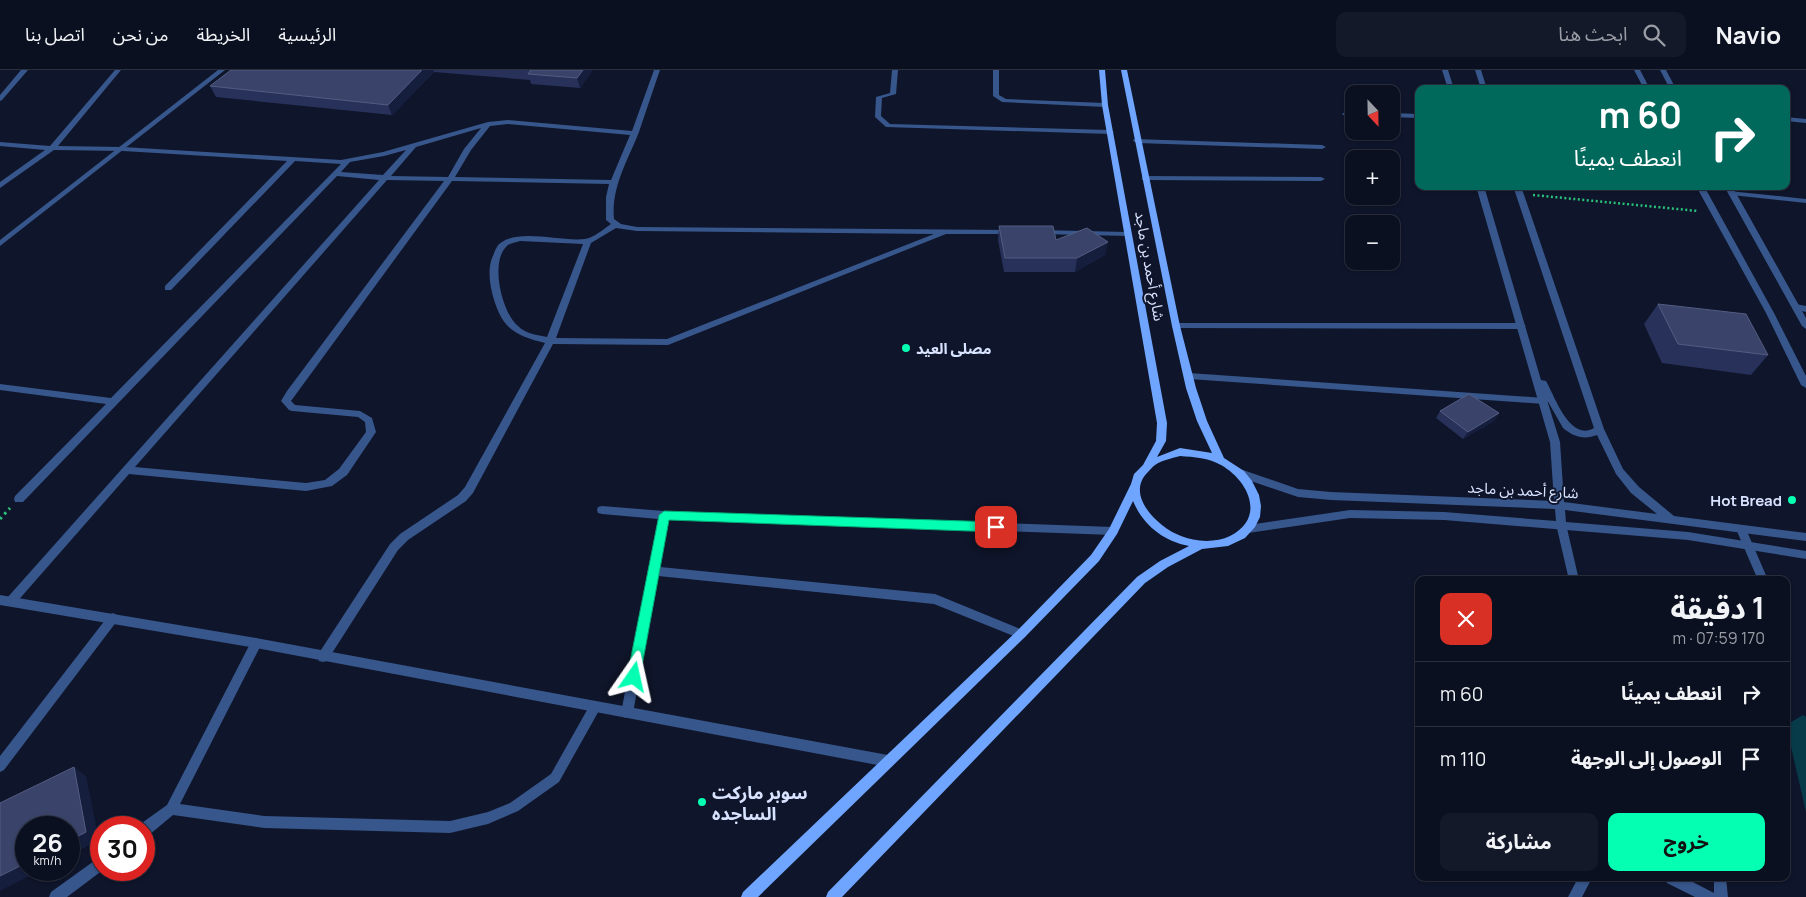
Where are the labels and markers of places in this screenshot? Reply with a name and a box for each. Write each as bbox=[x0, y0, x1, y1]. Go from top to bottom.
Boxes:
place label: مصلى العيد bbox=[916, 338, 991, 359]
marker: مصلى العيد bbox=[900, 342, 912, 354]
place label: Hot Bread bbox=[1710, 490, 1782, 511]
marker: Hot Bread bbox=[1786, 494, 1798, 506]
pin bbox=[975, 506, 1017, 548]
place label: سوبر ماركت الساجده bbox=[712, 780, 808, 825]
marker: سوبر ماركت الساجده bbox=[696, 796, 708, 808]

